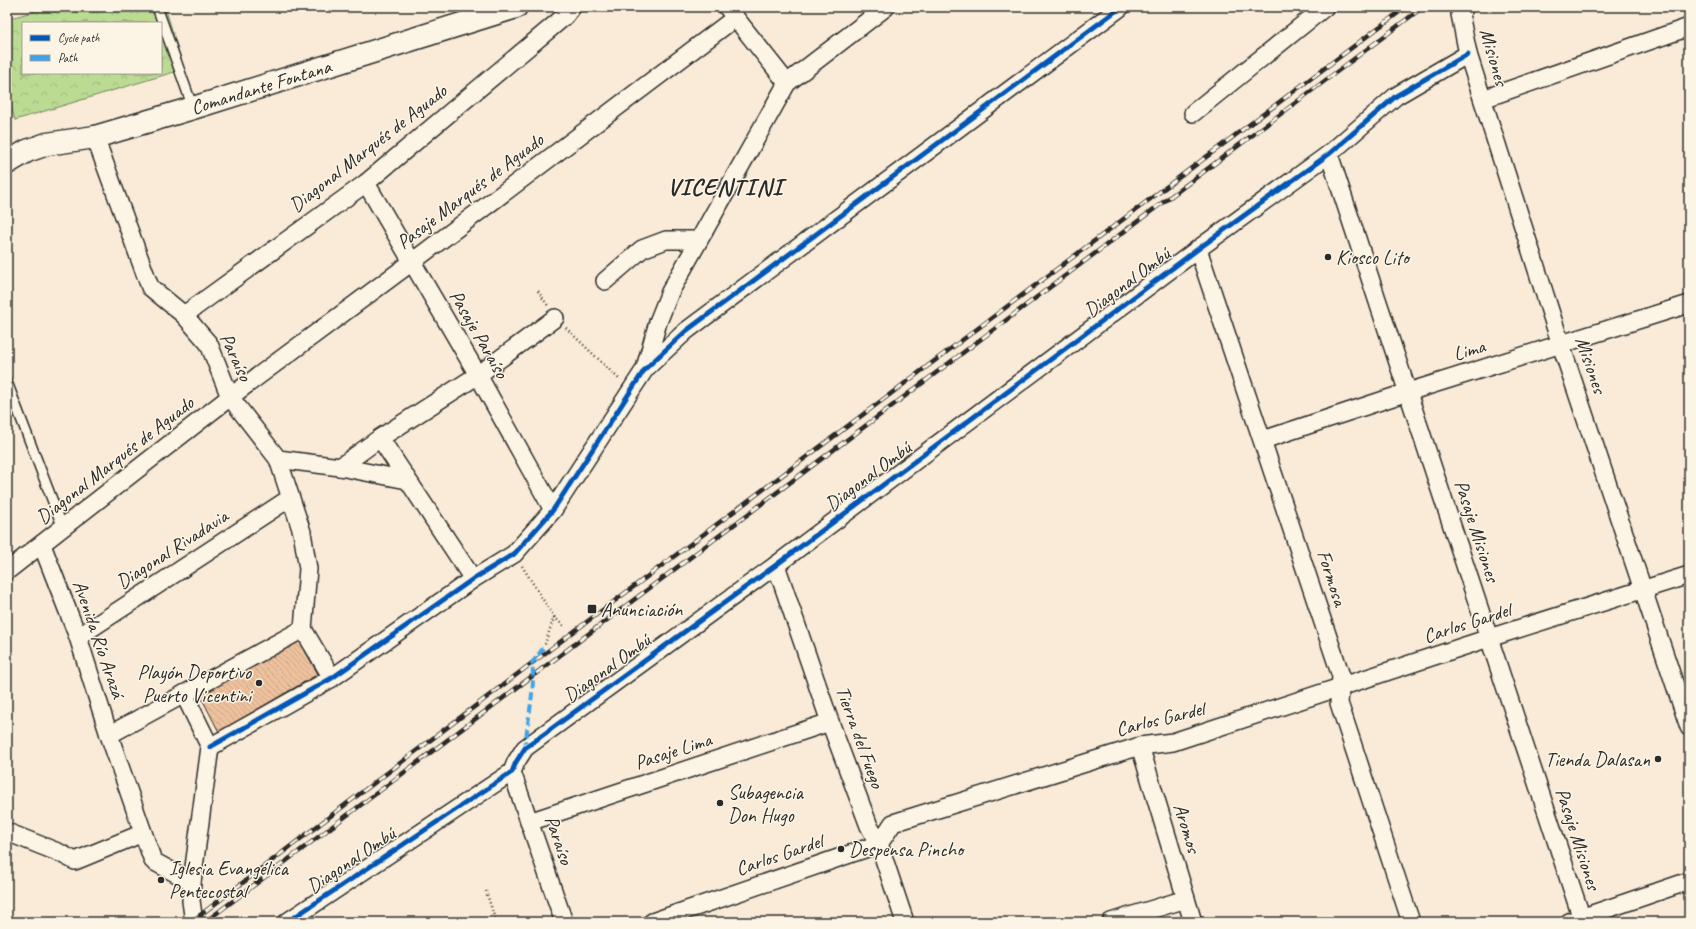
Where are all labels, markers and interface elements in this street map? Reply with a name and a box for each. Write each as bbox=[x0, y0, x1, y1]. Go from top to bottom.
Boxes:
legend bbox=[22, 22, 162, 74]
street label: Misiones bbox=[1474, 26, 1515, 91]
text: Cycle path bbox=[58, 30, 100, 46]
text: Path bbox=[58, 50, 78, 66]
street label: Comandante Fontana bbox=[188, 53, 335, 120]
street label: Diagonal Marqués de Aguado bbox=[284, 78, 453, 217]
street label: Pasaje Marqués de Aguado bbox=[391, 127, 549, 254]
district label: VICENTINI bbox=[667, 172, 787, 202]
street label: Diagonal Ombú bbox=[1079, 241, 1176, 322]
place label: Kiosco Lito bbox=[1336, 245, 1411, 270]
marker: Kiosco Lito bbox=[1323, 252, 1333, 262]
street label: Pasaje Paraíso bbox=[444, 286, 515, 383]
street label: Paraíso bbox=[214, 329, 258, 386]
street label: Lima bbox=[1450, 333, 1490, 367]
street label: Misiones bbox=[1570, 333, 1613, 399]
street label: Diagonal Marqués de Aguado bbox=[31, 390, 200, 529]
street label: Diagonal Ombú bbox=[820, 435, 917, 516]
street label: Pasaje Misiones bbox=[1449, 477, 1506, 587]
street label: Diagonal Rivadavia bbox=[111, 503, 234, 594]
street label: Formosa bbox=[1311, 547, 1353, 611]
street label: Avenida Río Arazá bbox=[67, 577, 132, 703]
street label: Carlos Gardel bbox=[1420, 596, 1517, 649]
place label: Anunciación bbox=[601, 597, 683, 622]
marker: Anunciación bbox=[586, 603, 598, 615]
street label: Diagonal Ombú bbox=[559, 627, 657, 708]
place label: Playón Deportivo Puerto Vicentini bbox=[138, 660, 253, 708]
marker: Playón Deportivo Puerto Vicentini bbox=[254, 678, 264, 688]
street label: Tierra del Fuego bbox=[830, 683, 890, 792]
street label: Carlos Gardel bbox=[1113, 695, 1210, 742]
street label: Pasaje Lima bbox=[631, 726, 716, 775]
place label: Tienda Dalasan bbox=[1545, 747, 1651, 772]
marker: Tienda Dalasan bbox=[1653, 754, 1663, 764]
place label: Subagencia Don Hugo bbox=[728, 780, 805, 828]
street label: Pasaje Misiones bbox=[1550, 785, 1607, 895]
marker: Subagencia Don Hugo bbox=[715, 798, 725, 808]
street label: Aromos bbox=[1168, 800, 1207, 858]
street label: Paraíso bbox=[539, 812, 579, 869]
street label: Diagonal Ombú bbox=[302, 820, 401, 899]
street label: Carlos Gardel bbox=[732, 827, 829, 882]
place label: Despensa Pincho bbox=[849, 837, 965, 862]
marker: Despensa Pincho bbox=[836, 844, 846, 854]
place label: Iglesia Evangélica Pentecostal bbox=[169, 856, 290, 904]
marker: Iglesia Evangélica Pentecostal bbox=[156, 875, 166, 885]

